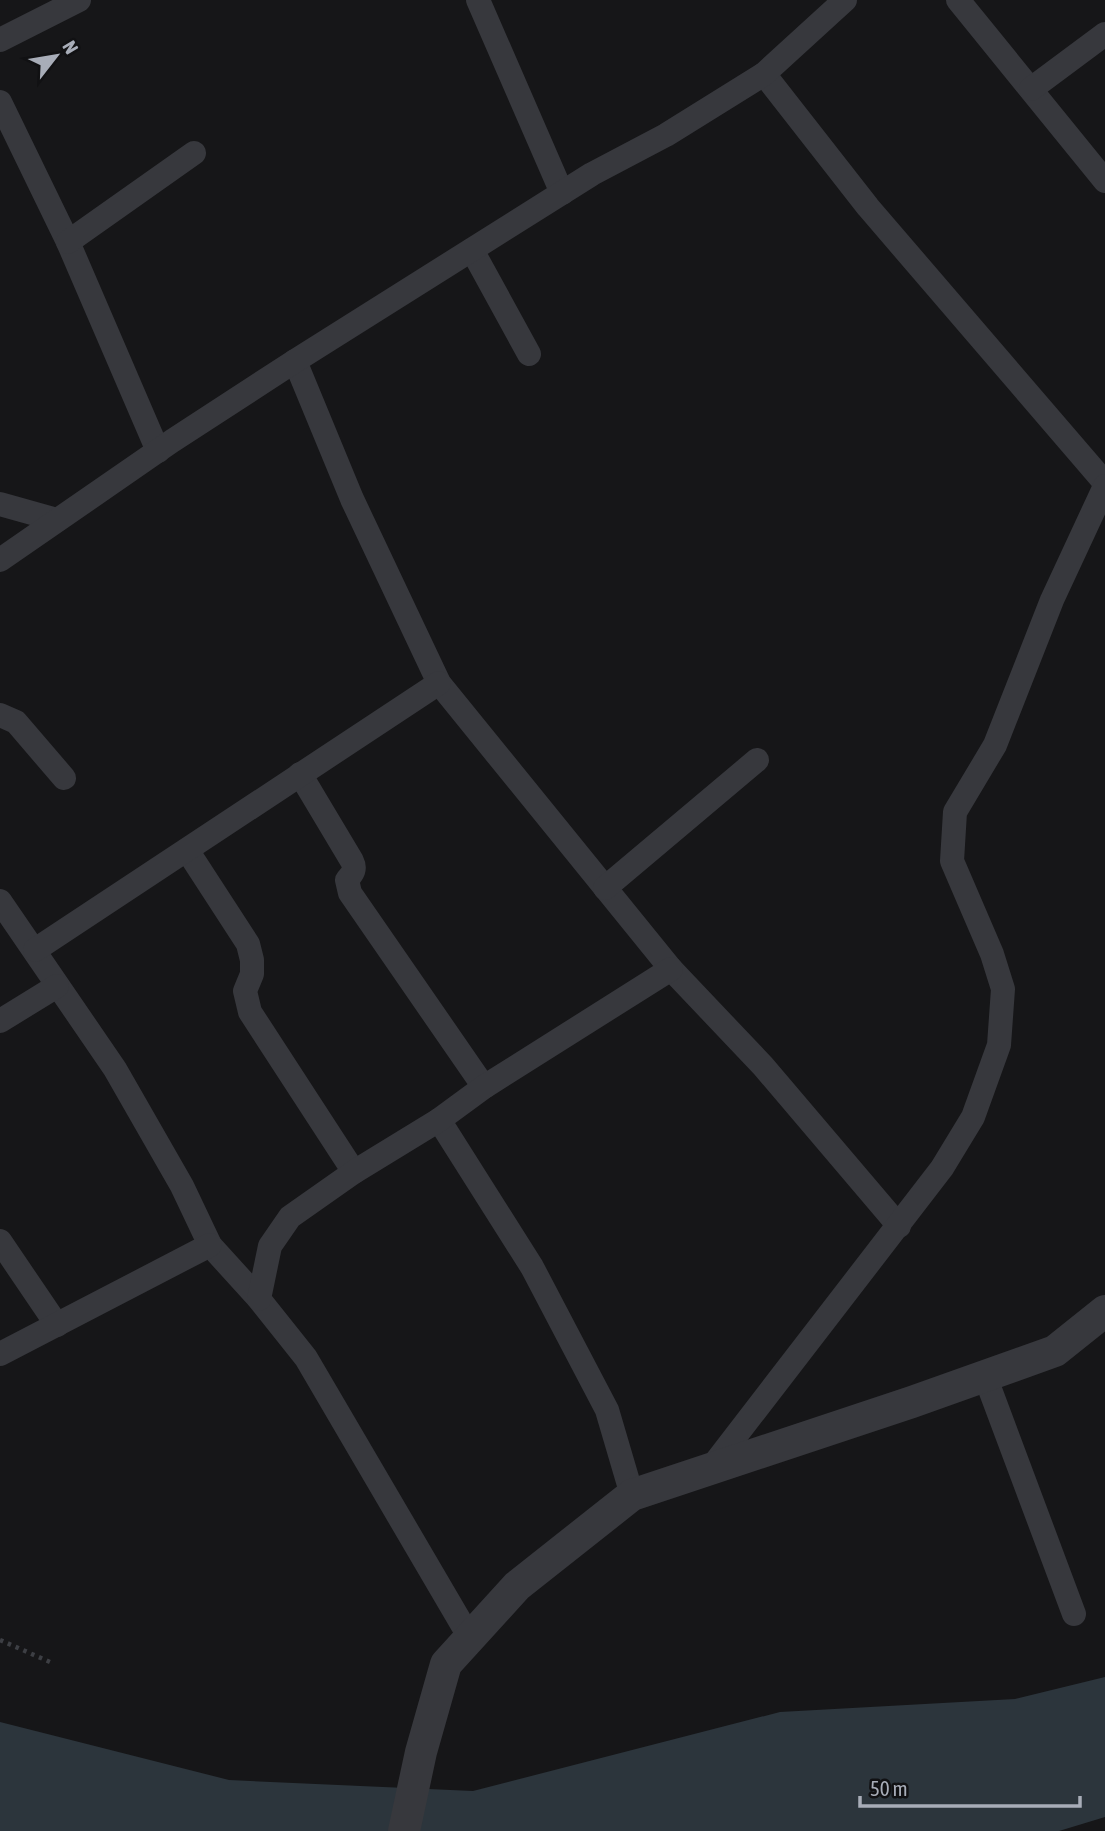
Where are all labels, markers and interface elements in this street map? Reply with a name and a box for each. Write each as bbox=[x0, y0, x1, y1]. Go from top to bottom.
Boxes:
north arrow bbox=[21, 21, 91, 91]
text: N bbox=[58, 37, 83, 58]
scale bar bbox=[860, 1764, 1080, 1808]
text: 50 m bbox=[870, 1776, 908, 1800]

